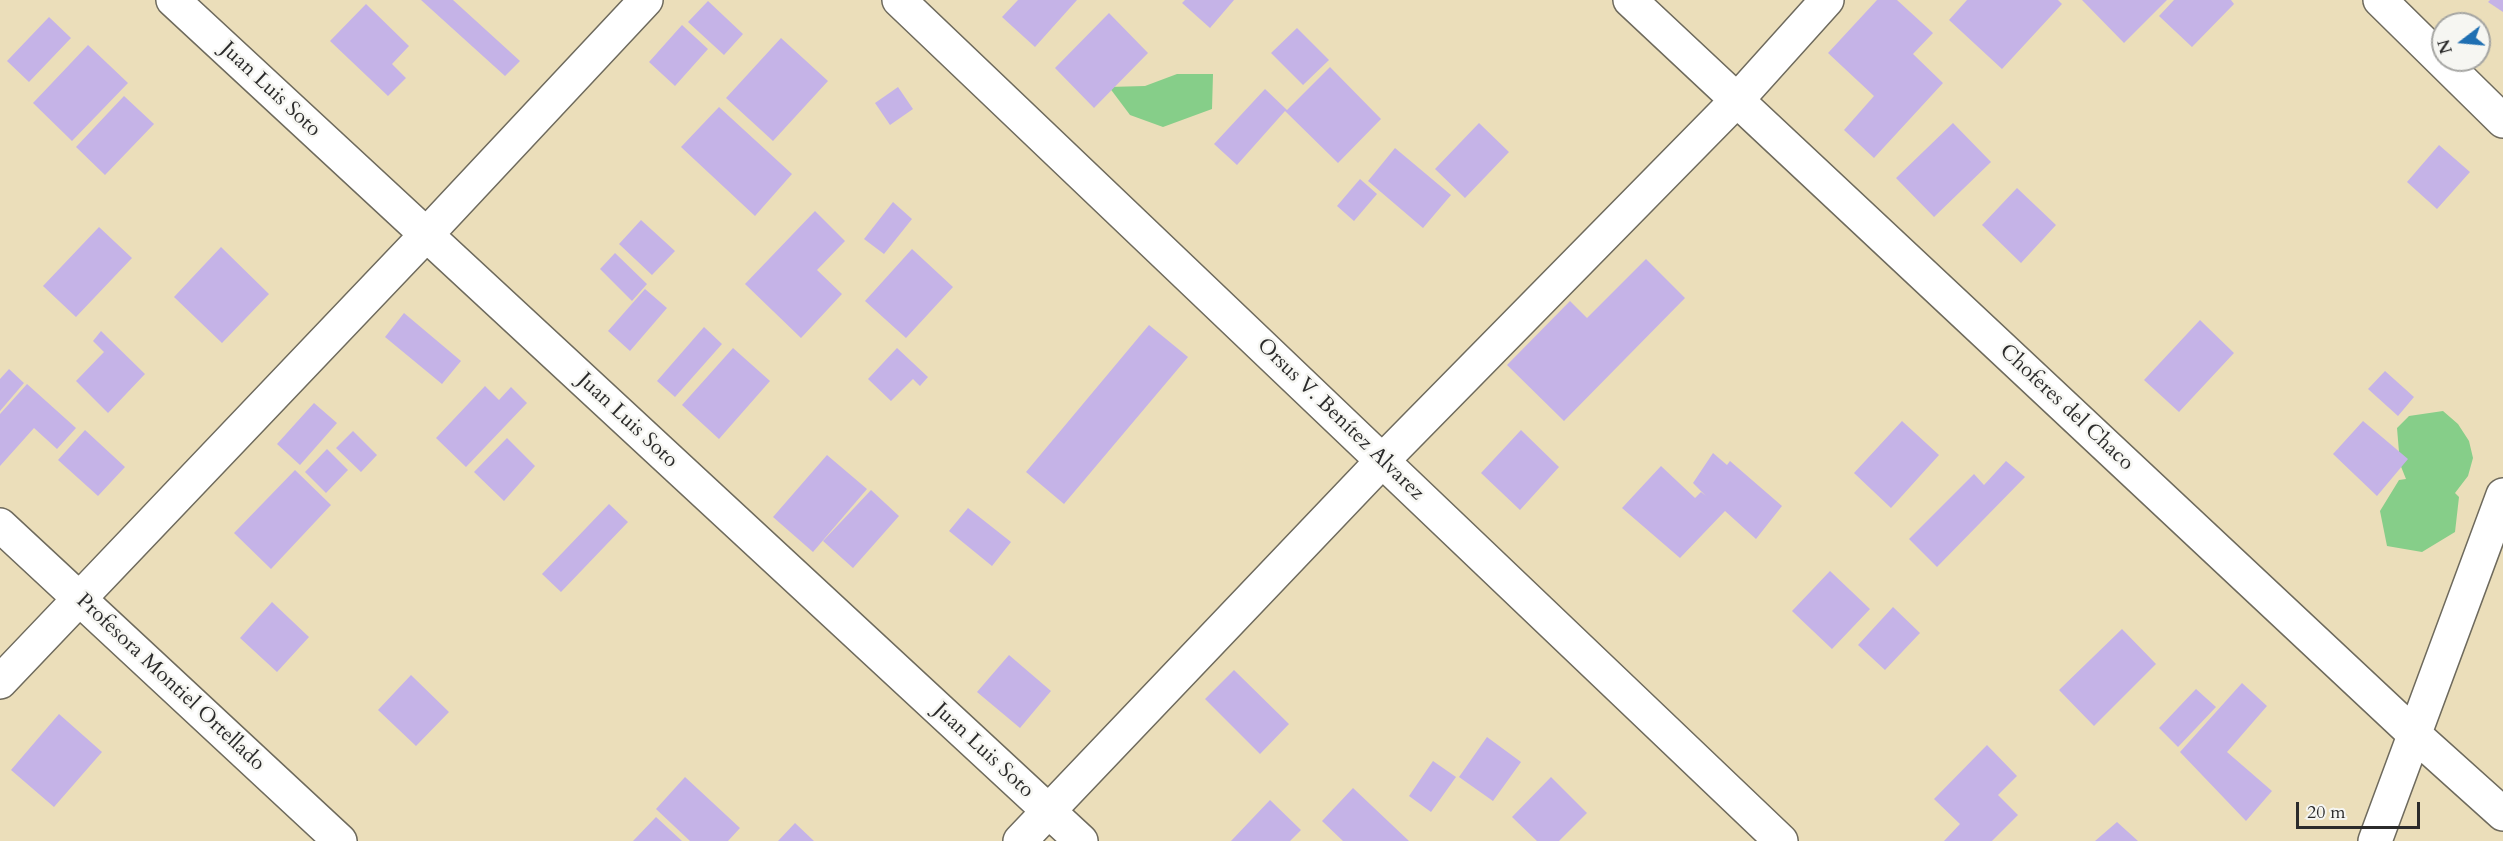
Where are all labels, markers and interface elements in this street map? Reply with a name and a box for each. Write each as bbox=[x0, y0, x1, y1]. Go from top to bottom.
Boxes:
north arrow bbox=[2431, 12, 2491, 72]
street label: Juan Luis Soto bbox=[215, 37, 325, 143]
text: N bbox=[2433, 37, 2458, 56]
street label: Orsus V. Benítez Alvarez bbox=[1251, 334, 1429, 506]
street label: Choferes del Chaco bbox=[1994, 339, 2138, 477]
street label: Juan Luis Soto bbox=[572, 368, 682, 474]
street label: Profesora Montiel Ortellado bbox=[71, 589, 269, 777]
street label: Juan Luis Soto bbox=[928, 698, 1038, 804]
scale bar bbox=[2299, 790, 2424, 828]
text: 20 m bbox=[2307, 800, 2346, 825]

